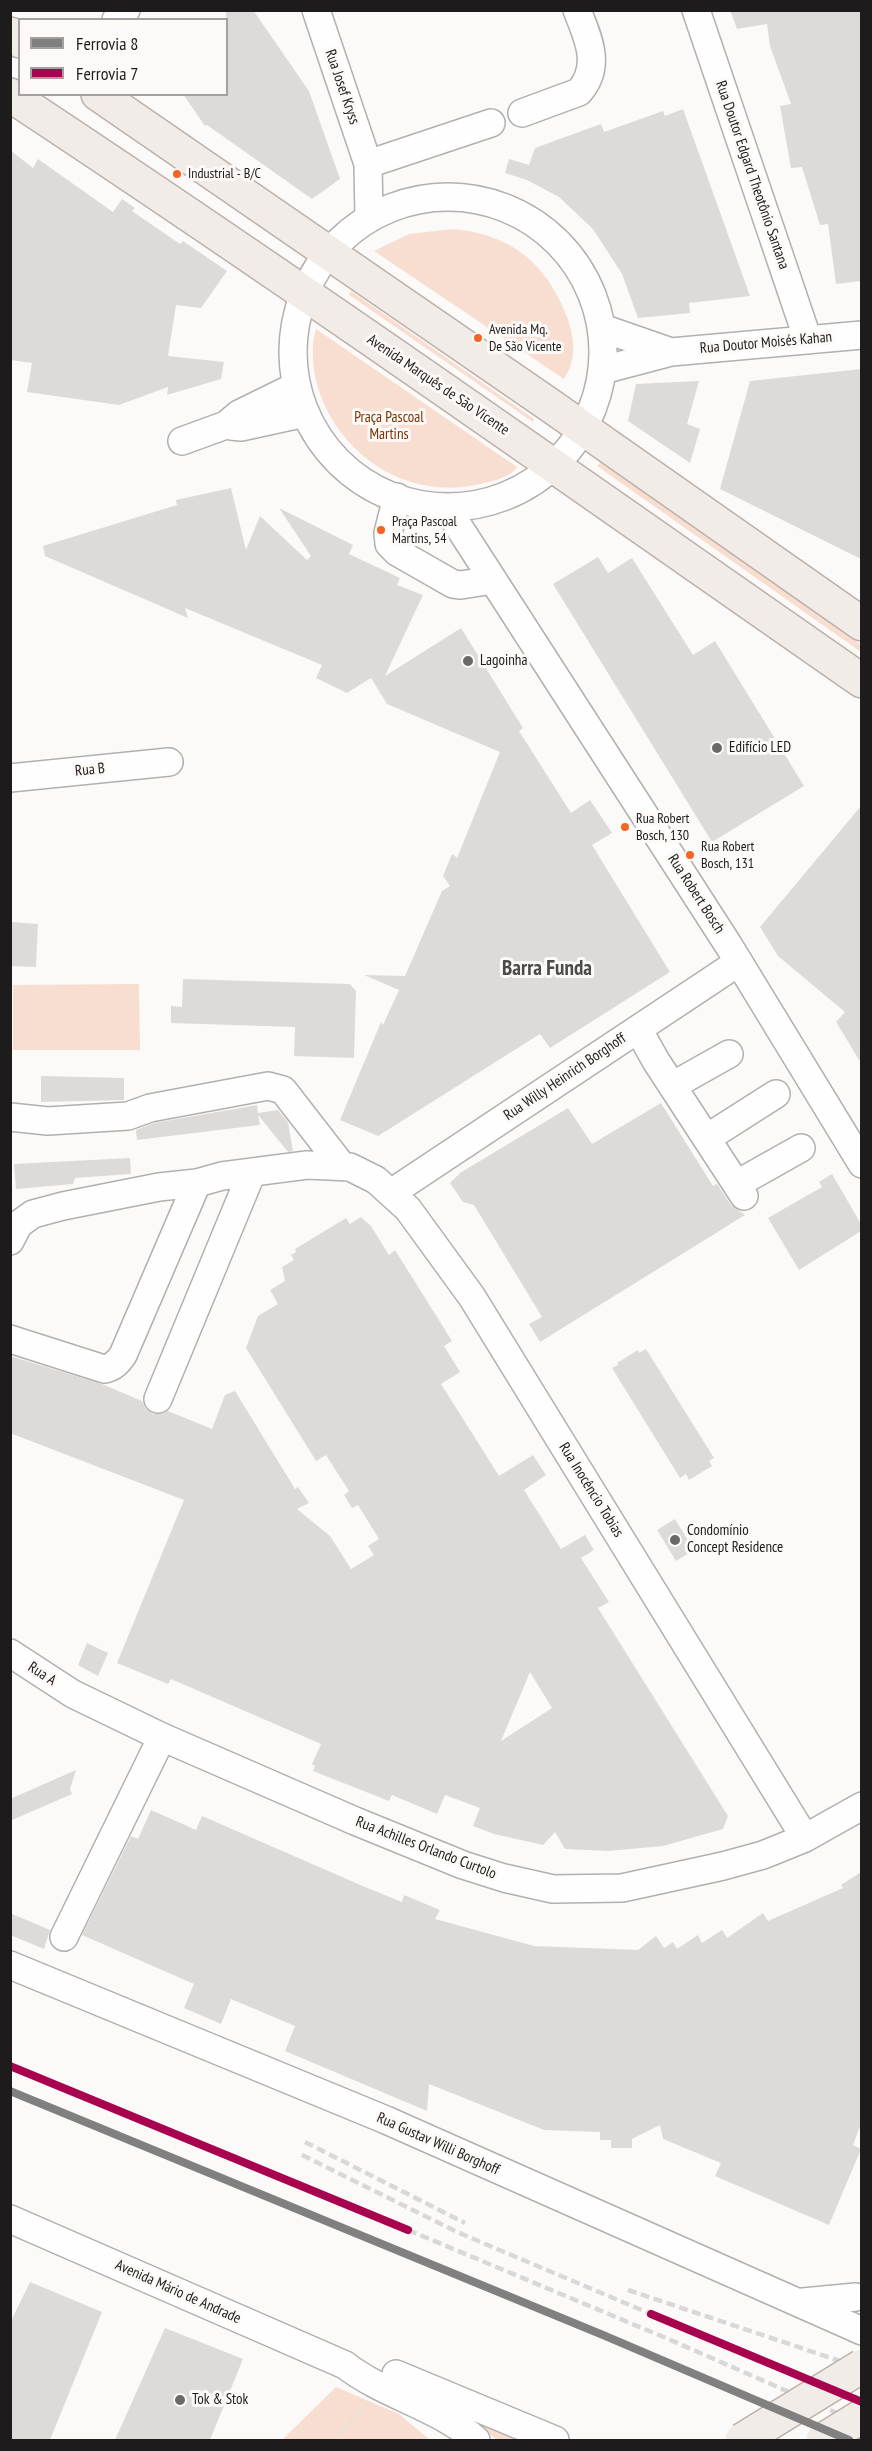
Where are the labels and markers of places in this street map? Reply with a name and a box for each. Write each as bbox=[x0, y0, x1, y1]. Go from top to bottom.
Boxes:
place label: Industrial - B/C bbox=[188, 166, 261, 182]
marker: Industrial - B/C bbox=[171, 168, 183, 180]
place label: Avenida Mq. De São Vicente bbox=[489, 322, 561, 354]
marker: Avenida Mq. De São Vicente bbox=[472, 332, 484, 344]
place label: Praça Pascoal Martins, 54 bbox=[392, 514, 457, 546]
marker: Praça Pascoal Martins, 54 bbox=[375, 524, 387, 536]
place label: Lagoinha bbox=[480, 652, 527, 670]
marker: Lagoinha bbox=[461, 654, 475, 668]
place label: Edifício LED bbox=[729, 739, 791, 757]
marker: Edifício LED bbox=[710, 741, 724, 755]
place label: Rua Robert Bosch, 130 bbox=[636, 811, 689, 844]
marker: Rua Robert Bosch, 130 bbox=[619, 821, 631, 833]
place label: Rua Robert Bosch, 131 bbox=[701, 839, 754, 872]
marker: Rua Robert Bosch, 131 bbox=[684, 849, 696, 861]
place label: Condomínio Concept Residence bbox=[687, 1522, 783, 1557]
marker: Condomínio Concept Residence bbox=[668, 1533, 682, 1547]
place label: Tok & Stok bbox=[192, 2391, 248, 2409]
marker: Tok & Stok bbox=[173, 2393, 187, 2407]

